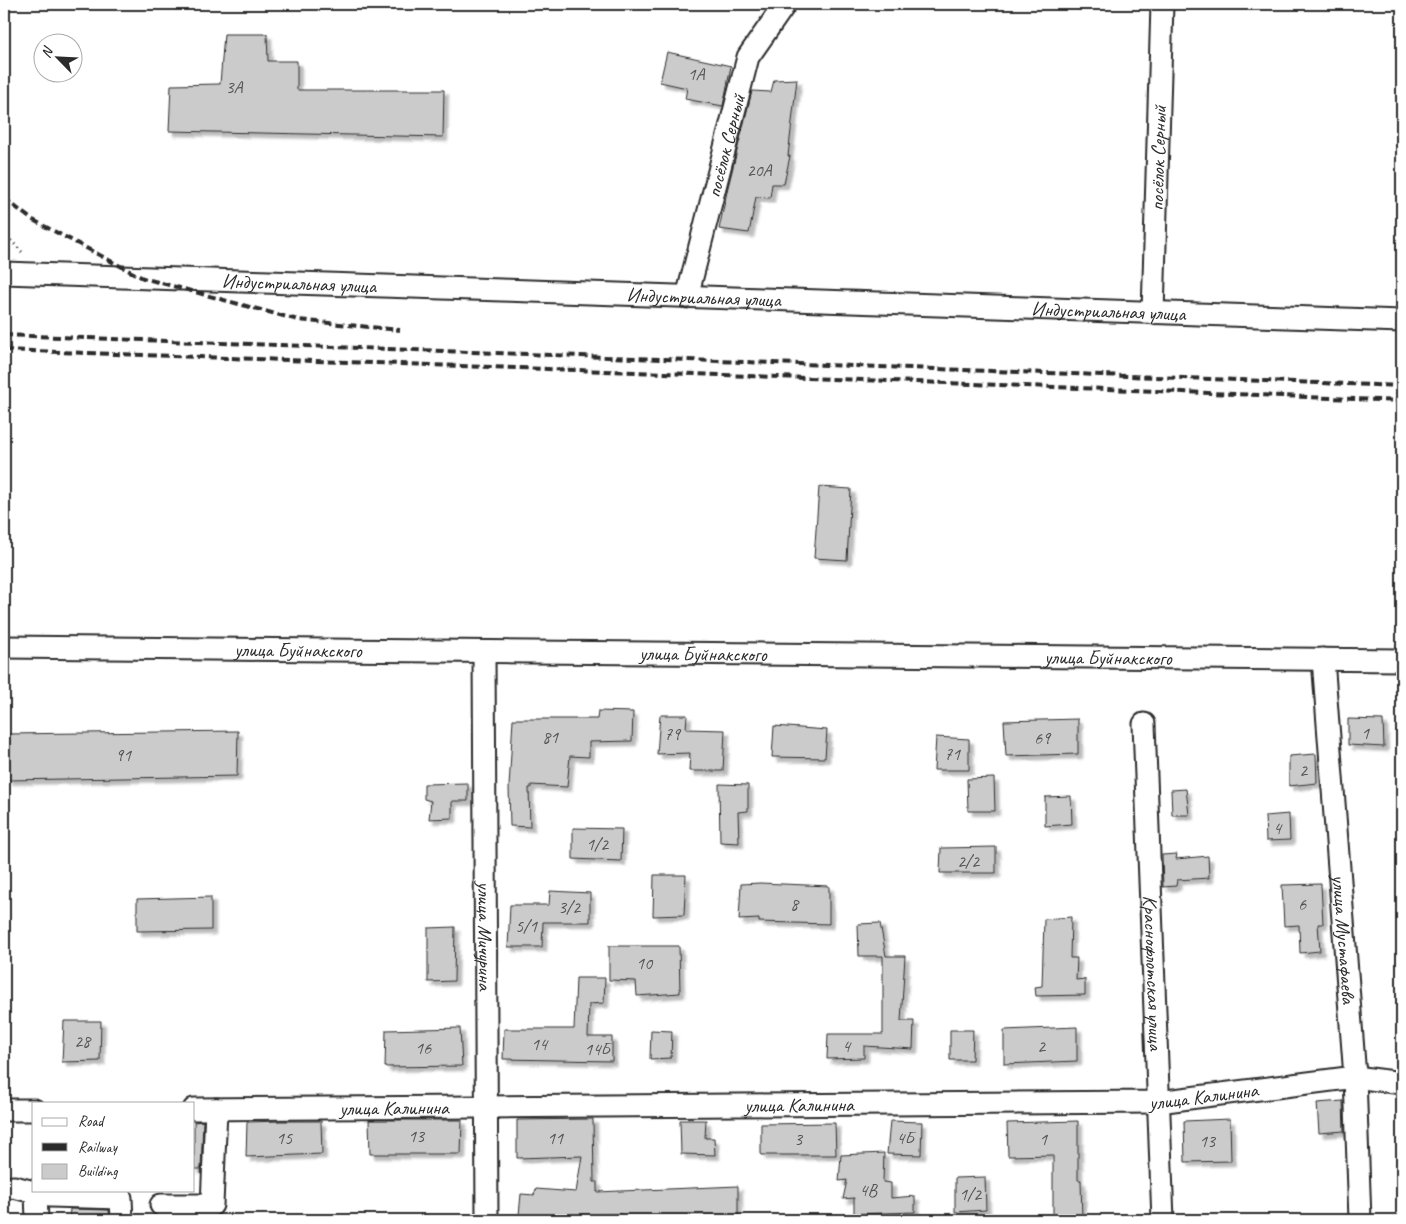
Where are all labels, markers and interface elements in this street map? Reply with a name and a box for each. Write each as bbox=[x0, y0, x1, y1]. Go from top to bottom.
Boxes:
north arrow bbox=[32, 32, 82, 82]
text: N bbox=[37, 43, 57, 60]
house number: 1А bbox=[687, 63, 706, 85]
house number: 3А bbox=[225, 76, 244, 98]
street label: посёлок Серный bbox=[700, 90, 751, 200]
street label: посёлок Серный bbox=[1143, 103, 1172, 211]
house number: 20А bbox=[746, 159, 773, 181]
street label: Индустриальная улица bbox=[221, 268, 378, 298]
street label: Индустриальная улица bbox=[626, 282, 783, 312]
street label: Индустриальная улица bbox=[1031, 296, 1188, 326]
street label: улица Буйнакского bbox=[233, 637, 363, 663]
street label: улица Буйнакского bbox=[638, 640, 768, 667]
street label: улица Буйнакского bbox=[1043, 644, 1173, 670]
house number: 1 bbox=[1361, 722, 1370, 744]
house number: 79 bbox=[664, 723, 682, 745]
house number: 81 bbox=[542, 726, 559, 748]
house number: 69 bbox=[1034, 727, 1052, 749]
house number: 71 bbox=[944, 743, 961, 765]
house number: 91 bbox=[115, 744, 132, 766]
house number: 2 bbox=[1299, 759, 1309, 781]
house number: 4 bbox=[1273, 817, 1283, 839]
house number: 1/2 bbox=[586, 833, 610, 855]
house number: 2/2 bbox=[957, 850, 981, 872]
street label: улица Мустафаева bbox=[1327, 873, 1362, 1007]
street label: улица Мичурина bbox=[473, 880, 498, 992]
house number: 8 bbox=[790, 893, 800, 915]
house number: 6 bbox=[1298, 893, 1307, 915]
street label: Краснофлотская улица bbox=[1138, 895, 1169, 1053]
house number: 3/2 bbox=[558, 896, 582, 918]
house number: 5/1 bbox=[515, 915, 538, 937]
house number: 10 bbox=[636, 952, 654, 974]
house number: 28 bbox=[74, 1030, 92, 1052]
house number: 14 bbox=[531, 1033, 549, 1055]
house number: 4 bbox=[842, 1035, 852, 1057]
house number: 2 bbox=[1037, 1035, 1047, 1057]
house number: 16 bbox=[415, 1037, 432, 1059]
house number: 14Б bbox=[584, 1038, 613, 1060]
street label: улица Калинина bbox=[1148, 1077, 1261, 1115]
street label: улица Калинина bbox=[743, 1092, 855, 1118]
street label: улица Калинина bbox=[338, 1095, 450, 1120]
legend bbox=[32, 1102, 195, 1192]
text: Road bbox=[78, 1112, 105, 1131]
house number: 13 bbox=[408, 1125, 426, 1147]
house number: 15 bbox=[276, 1127, 293, 1149]
house number: 11 bbox=[547, 1127, 564, 1149]
house number: 4Б bbox=[896, 1127, 916, 1149]
house number: 3 bbox=[794, 1128, 804, 1150]
house number: 1 bbox=[1039, 1128, 1048, 1150]
house number: 13 bbox=[1199, 1130, 1217, 1152]
text: Railway bbox=[78, 1138, 119, 1157]
text: Building bbox=[78, 1162, 118, 1181]
house number: 4В bbox=[859, 1179, 878, 1201]
house number: 1/2 bbox=[959, 1183, 983, 1205]

